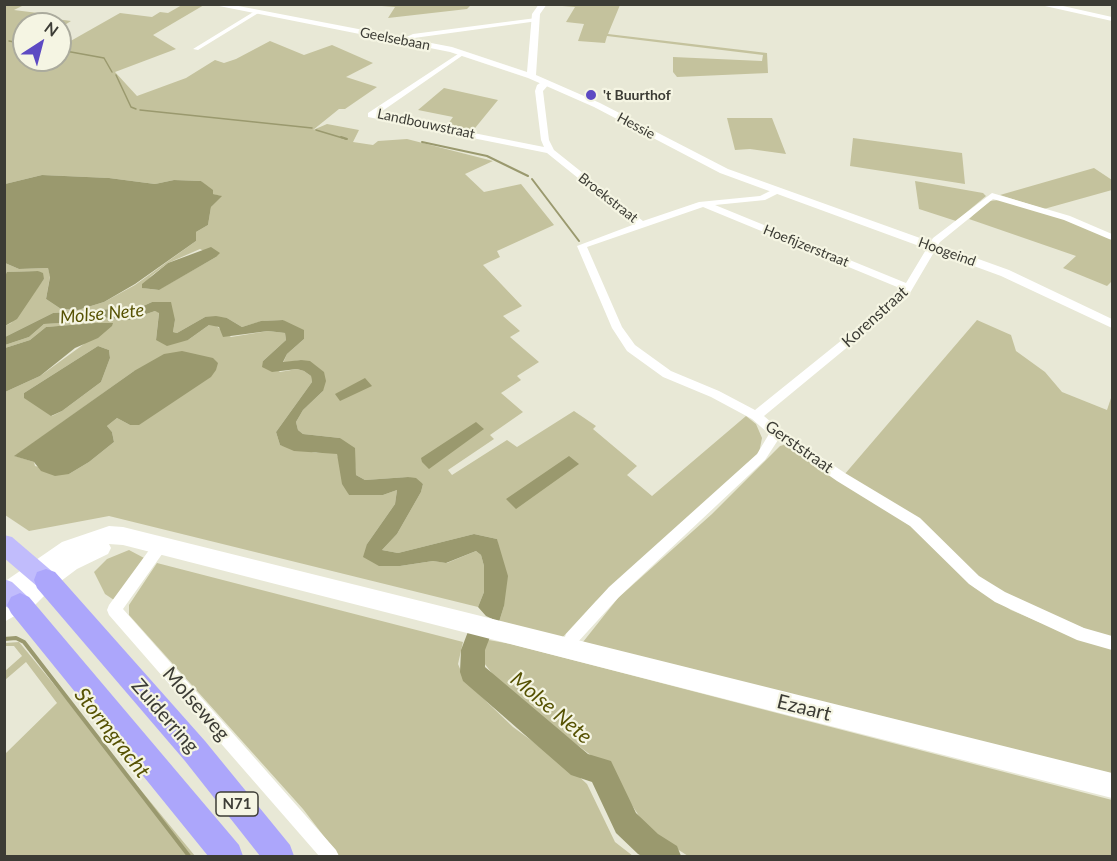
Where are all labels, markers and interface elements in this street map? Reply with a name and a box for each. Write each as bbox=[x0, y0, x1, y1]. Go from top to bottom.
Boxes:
north arrow bbox=[12, 12, 72, 72]
text: N bbox=[41, 17, 62, 40]
street label: Geelsebaan bbox=[358, 24, 432, 54]
place label: 't Buurthof bbox=[603, 87, 671, 103]
marker: 't Buurthof bbox=[584, 88, 598, 102]
street label: Landbouwstraat bbox=[376, 105, 476, 143]
street label: Hessie bbox=[614, 109, 658, 143]
street label: Broekstraat bbox=[575, 170, 641, 226]
street label: Hoefijzerstraat bbox=[761, 221, 851, 271]
street label: Hoogeind bbox=[916, 234, 978, 270]
street label: Korenstraat bbox=[838, 282, 912, 352]
water label: Molse Nete bbox=[59, 300, 145, 328]
street label: Gerststraat bbox=[761, 417, 837, 477]
street label: Molseweg bbox=[157, 662, 235, 746]
water label: Molse Nete bbox=[505, 667, 597, 749]
street label: Zuiderring bbox=[126, 674, 204, 758]
water label: Stormgracht bbox=[69, 683, 155, 783]
street label: Ezaart bbox=[774, 690, 834, 726]
road number: N71 bbox=[216, 792, 258, 816]

